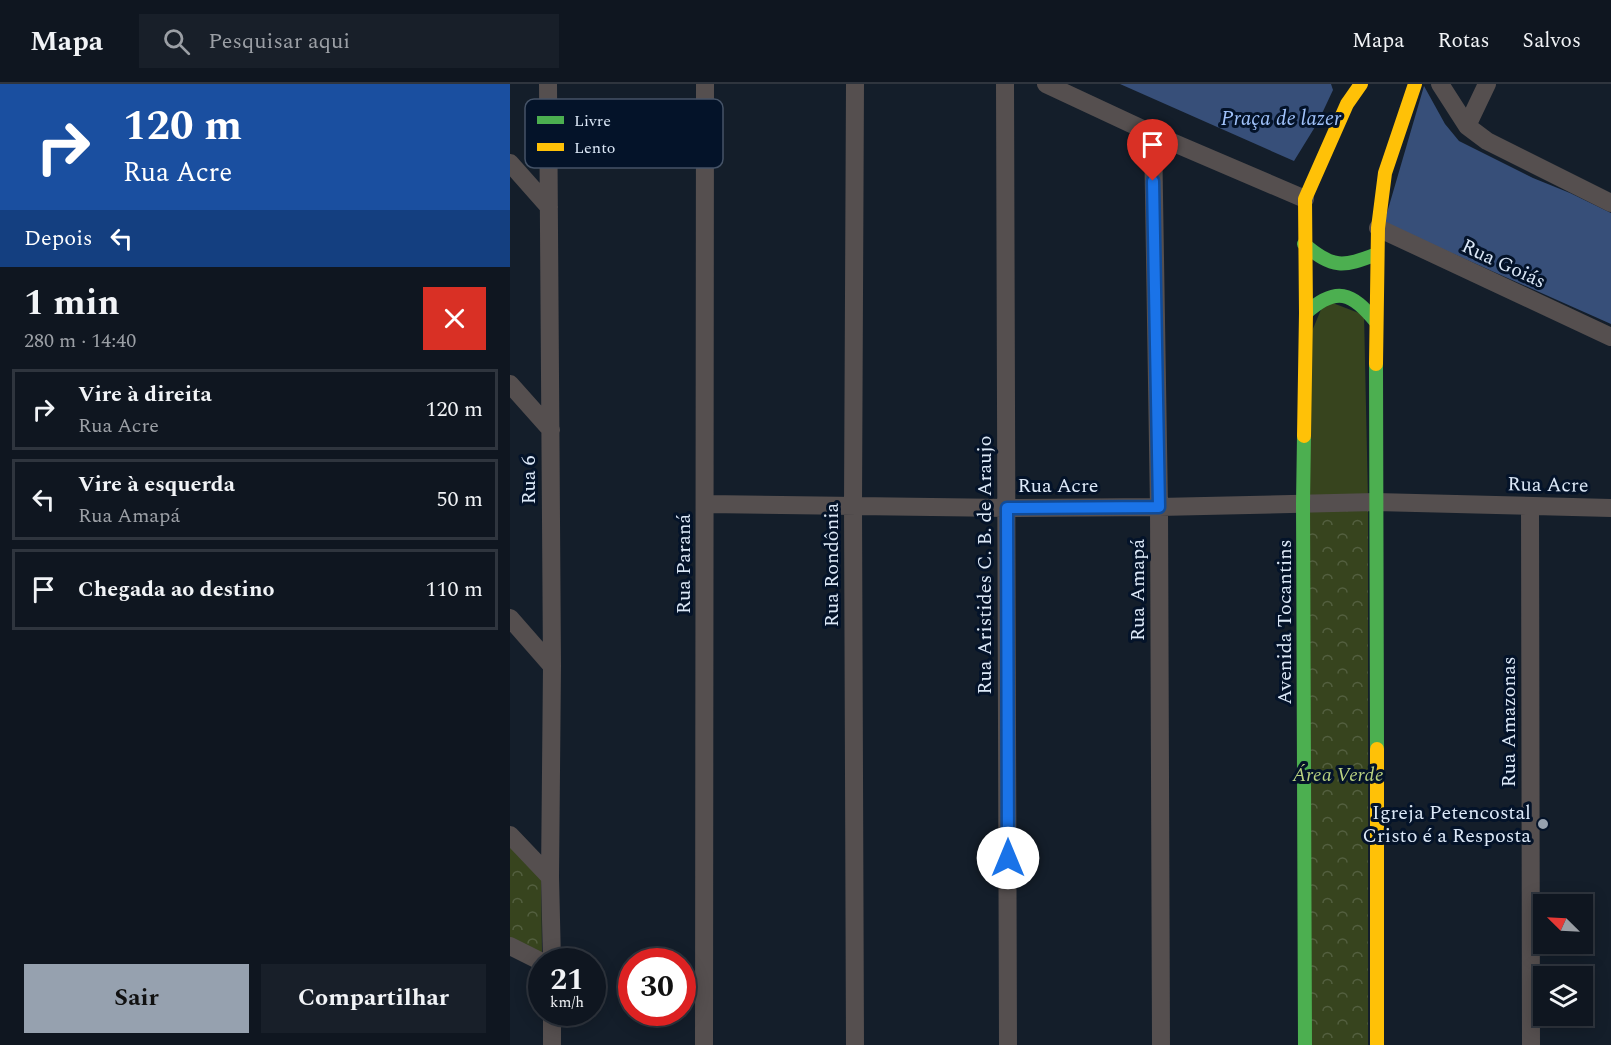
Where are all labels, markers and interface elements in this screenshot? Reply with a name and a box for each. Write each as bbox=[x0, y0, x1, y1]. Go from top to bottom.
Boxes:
search box bbox=[139, 14, 559, 68]
text: Mapa bbox=[30, 20, 103, 63]
icon: search bbox=[160, 25, 193, 58]
text: Pesquisar aqui bbox=[208, 25, 350, 58]
text: Mapa bbox=[1352, 25, 1405, 57]
text: Rotas bbox=[1438, 25, 1490, 57]
text: Salvos bbox=[1523, 25, 1581, 57]
text: 120 m bbox=[123, 95, 242, 158]
legend bbox=[525, 99, 723, 168]
water label: Praça de lazer bbox=[1221, 103, 1342, 135]
icon: right bbox=[24, 108, 102, 186]
text: Livre bbox=[574, 109, 611, 133]
pin bbox=[1127, 119, 1178, 181]
icon: arrive bbox=[1136, 128, 1169, 161]
text: Lento bbox=[574, 136, 615, 160]
text: Rua Acre bbox=[123, 152, 232, 194]
text: Depois bbox=[24, 222, 93, 255]
icon: left bbox=[105, 222, 138, 255]
street label: Rua Goiás bbox=[1456, 231, 1551, 297]
text: 1 min bbox=[24, 276, 120, 331]
button: close bbox=[423, 287, 486, 350]
text: 280 m · 14:40 bbox=[24, 326, 136, 356]
text: Vire à direita bbox=[78, 378, 212, 411]
icon: right bbox=[27, 393, 60, 426]
text: 120 m bbox=[426, 393, 483, 426]
text: Rua Acre bbox=[78, 411, 159, 441]
street label: Rua Aristides C. B. de Araujo bbox=[970, 435, 1000, 695]
street label: Rua 6 bbox=[514, 455, 544, 505]
text: Vire à esquerda bbox=[78, 468, 235, 501]
street label: Rua Acre bbox=[1507, 469, 1589, 501]
street label: Rua Acre bbox=[1017, 471, 1099, 501]
icon: left bbox=[27, 483, 60, 516]
text: 50 m bbox=[437, 483, 483, 516]
text: Rua Amapá bbox=[78, 501, 180, 531]
street label: Rua Rondônia bbox=[817, 503, 847, 627]
street label: Rua Paraná bbox=[669, 513, 699, 614]
street label: Rua Amapá bbox=[1123, 539, 1153, 641]
street label: Avenida Tocantins bbox=[1270, 539, 1300, 705]
icon: arrive bbox=[27, 573, 60, 606]
text: Chegada ao destino bbox=[78, 573, 275, 606]
text: 110 m bbox=[426, 573, 483, 606]
street label: Rua Amazonas bbox=[1494, 656, 1524, 788]
park label: Área Verde bbox=[1291, 760, 1384, 790]
place label: Igreja Petencostal Cristo é a Resposta bbox=[1362, 798, 1531, 851]
marker: Igreja Petencostal Cristo é a Resposta bbox=[1536, 817, 1550, 831]
position arrow bbox=[976, 826, 1040, 890]
north arrow bbox=[1533, 894, 1593, 954]
map controls bbox=[1533, 894, 1593, 1026]
speed limit sign: 30 bbox=[618, 948, 696, 1026]
text: 21 bbox=[550, 957, 584, 1003]
button: Sair bbox=[24, 964, 249, 1033]
button: Compartilhar bbox=[261, 964, 486, 1033]
button: layers bbox=[1533, 966, 1593, 1026]
text: km/h bbox=[550, 991, 584, 1014]

